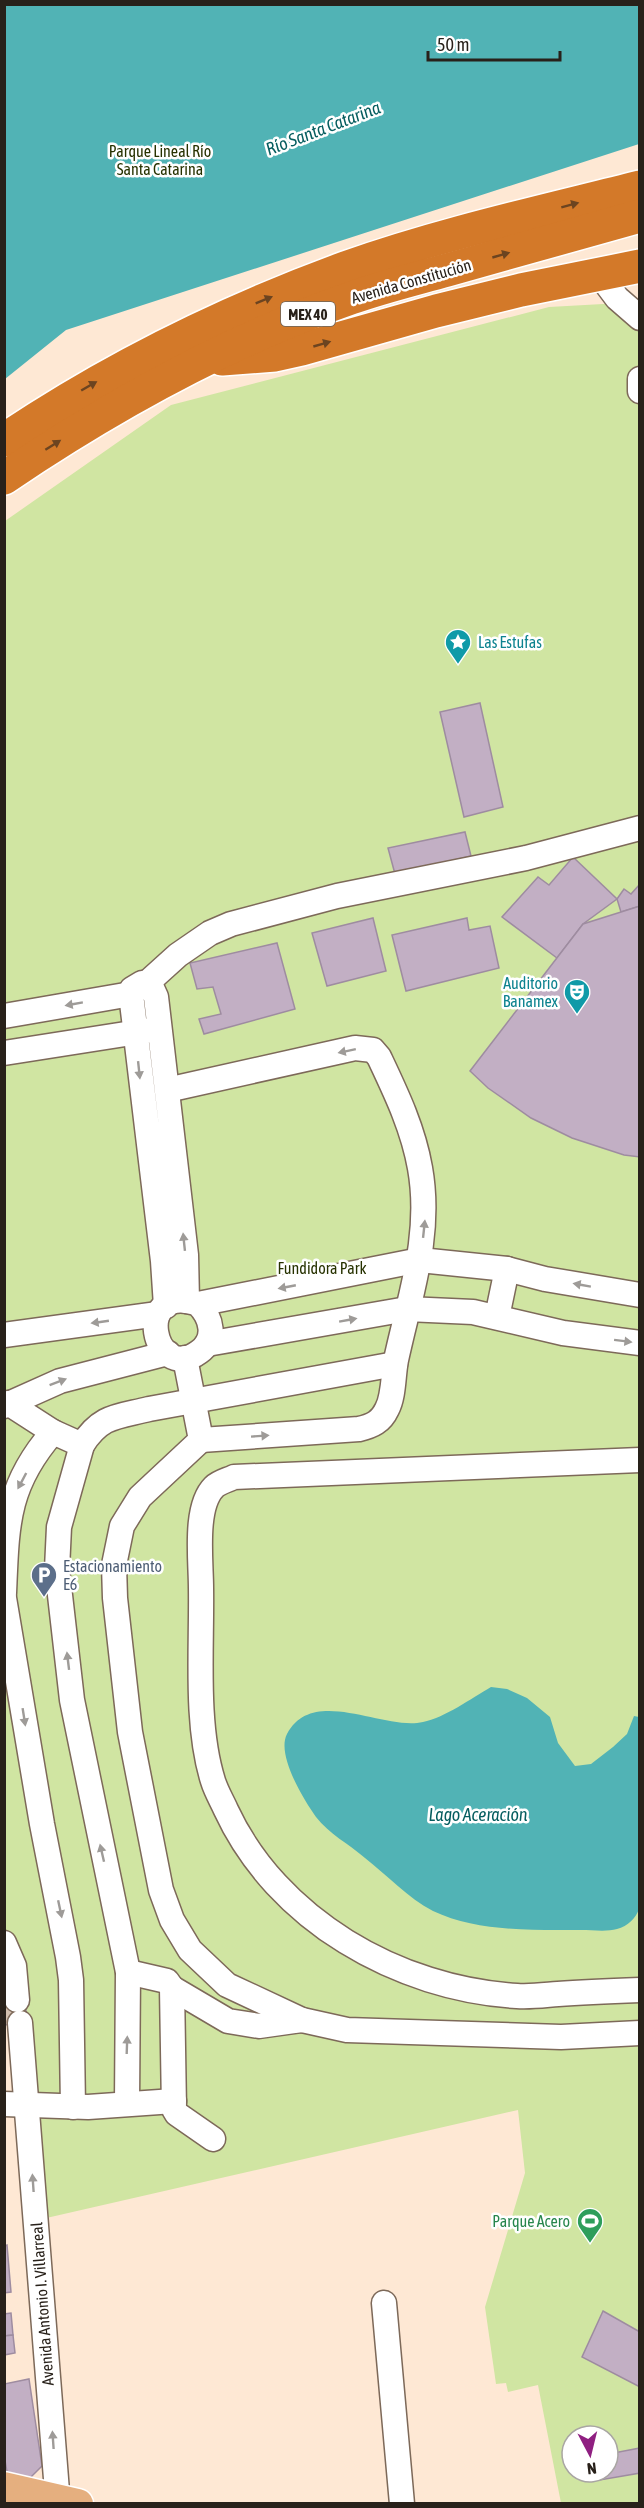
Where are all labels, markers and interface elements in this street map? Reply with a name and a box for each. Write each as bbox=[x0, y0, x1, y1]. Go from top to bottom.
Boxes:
scale bar bbox=[428, 24, 560, 62]
text: 50 m bbox=[437, 34, 469, 55]
water label: Río Santa Catarina bbox=[263, 96, 384, 159]
park label: Parque Lineal Río Santa Catarina bbox=[109, 142, 211, 178]
one-way arrow bbox=[561, 199, 579, 209]
one-way arrow bbox=[492, 250, 510, 259]
street label: Avenida Constitución bbox=[349, 255, 473, 307]
one-way arrow bbox=[255, 295, 273, 304]
road number: MEX 40 bbox=[281, 302, 335, 326]
one-way arrow bbox=[313, 339, 331, 348]
one-way arrow bbox=[81, 382, 98, 392]
one-way arrow bbox=[45, 440, 61, 451]
place icon: Las Estufas bbox=[443, 627, 473, 665]
place label: Las Estufas bbox=[478, 633, 542, 651]
place label: Auditorio Banamex bbox=[503, 974, 559, 1010]
theatre icon: Auditorio Banamex bbox=[562, 977, 592, 1015]
one-way arrow bbox=[64, 1000, 83, 1009]
one-way arrow bbox=[337, 1046, 356, 1056]
one-way arrow bbox=[134, 1061, 144, 1080]
one-way arrow bbox=[419, 1219, 428, 1238]
one-way arrow bbox=[180, 1233, 189, 1252]
park label: Fundidora Park bbox=[278, 1259, 366, 1277]
one-way arrow bbox=[572, 1280, 591, 1289]
one-way arrow bbox=[277, 1283, 296, 1292]
one-way arrow bbox=[338, 1315, 357, 1324]
one-way arrow bbox=[91, 1317, 110, 1327]
one-way arrow bbox=[613, 1337, 632, 1346]
one-way arrow bbox=[49, 1377, 67, 1387]
one-way arrow bbox=[250, 1432, 269, 1441]
one-way arrow bbox=[17, 1472, 27, 1490]
place label: Estacionamiento E6 bbox=[63, 1557, 162, 1593]
parking icon: Estacionamiento E6 bbox=[29, 1560, 59, 1598]
one-way arrow bbox=[63, 1651, 73, 1670]
one-way arrow bbox=[20, 1708, 29, 1727]
water label: Lago Aceración bbox=[428, 1804, 528, 1825]
one-way arrow bbox=[97, 1843, 107, 1862]
one-way arrow bbox=[55, 1900, 65, 1918]
one-way arrow bbox=[123, 2035, 132, 2054]
one-way arrow bbox=[28, 2174, 38, 2193]
sports icon: Parque Acero bbox=[575, 2206, 605, 2244]
place label: Parque Acero bbox=[492, 2212, 570, 2231]
street label: Avenida Antonio I. Villarreal bbox=[27, 2221, 57, 2386]
north arrow bbox=[560, 2424, 620, 2484]
one-way arrow bbox=[48, 2431, 58, 2450]
text: N bbox=[586, 2459, 598, 2478]

